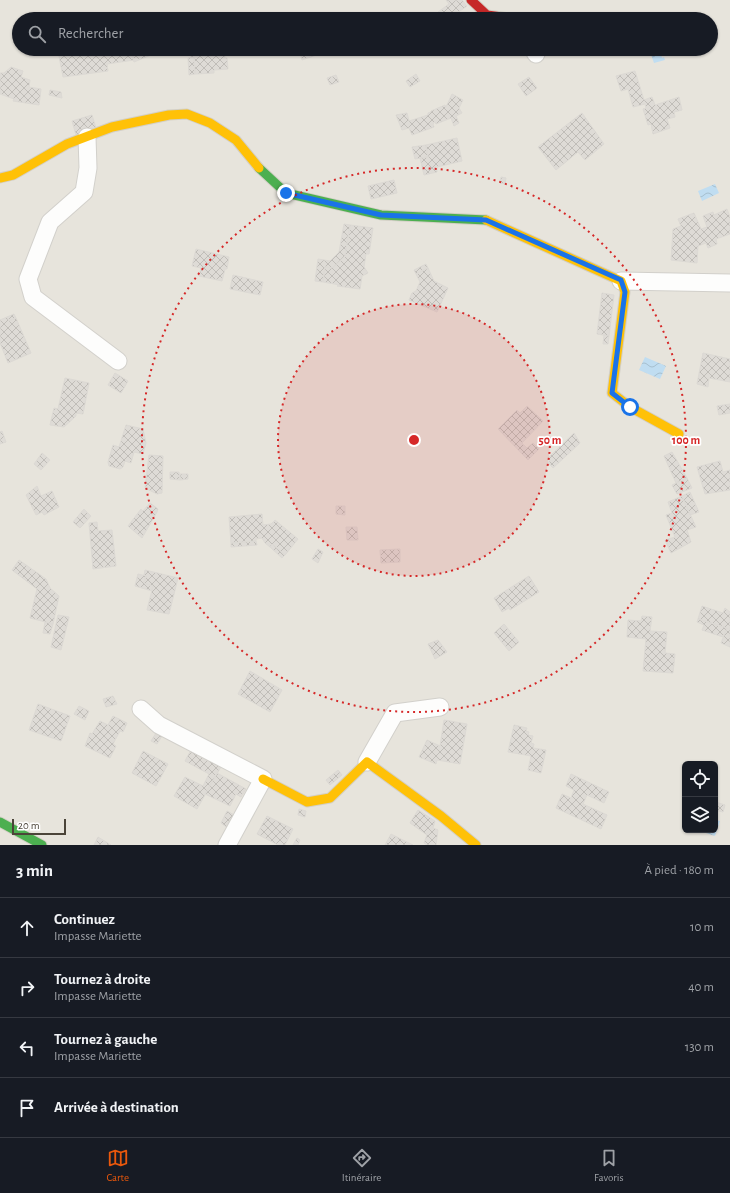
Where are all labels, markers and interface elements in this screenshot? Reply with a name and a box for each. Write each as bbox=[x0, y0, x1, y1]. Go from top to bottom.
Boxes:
search box bbox=[12, 12, 718, 56]
icon: search bbox=[26, 23, 48, 45]
text: Rechercher bbox=[58, 26, 123, 41]
route end bbox=[277, 184, 295, 202]
route start bbox=[621, 398, 639, 416]
centre of rings bbox=[407, 433, 421, 447]
text: 50 m bbox=[539, 434, 562, 446]
text: 100 m bbox=[672, 434, 700, 446]
map controls bbox=[682, 761, 718, 833]
button: locate bbox=[682, 761, 718, 797]
button: layers bbox=[682, 797, 718, 833]
scale bar bbox=[12, 817, 66, 836]
text: 20 m bbox=[18, 820, 39, 831]
text: 3 min bbox=[16, 862, 53, 879]
text: À pied · 180 m bbox=[645, 864, 714, 877]
text: Continuez bbox=[54, 912, 115, 927]
icon: ahead bbox=[16, 917, 38, 939]
text: 10 m bbox=[690, 921, 714, 934]
text: Impasse Mariette bbox=[54, 930, 142, 943]
text: Tournez à droite bbox=[54, 972, 151, 987]
icon: right bbox=[16, 977, 38, 999]
text: 40 m bbox=[688, 981, 714, 994]
text: Impasse Mariette bbox=[54, 990, 142, 1003]
text: Tournez à gauche bbox=[54, 1032, 157, 1047]
icon: left bbox=[16, 1037, 38, 1059]
text: 130 m bbox=[685, 1041, 714, 1054]
text: Impasse Mariette bbox=[54, 1050, 142, 1063]
icon: arrive bbox=[16, 1097, 38, 1119]
text: Arrivée à destination bbox=[54, 1100, 179, 1115]
tab: Carte bbox=[106, 1147, 129, 1184]
tab: Itinéraire bbox=[342, 1147, 381, 1184]
tab: Favoris bbox=[594, 1147, 624, 1184]

